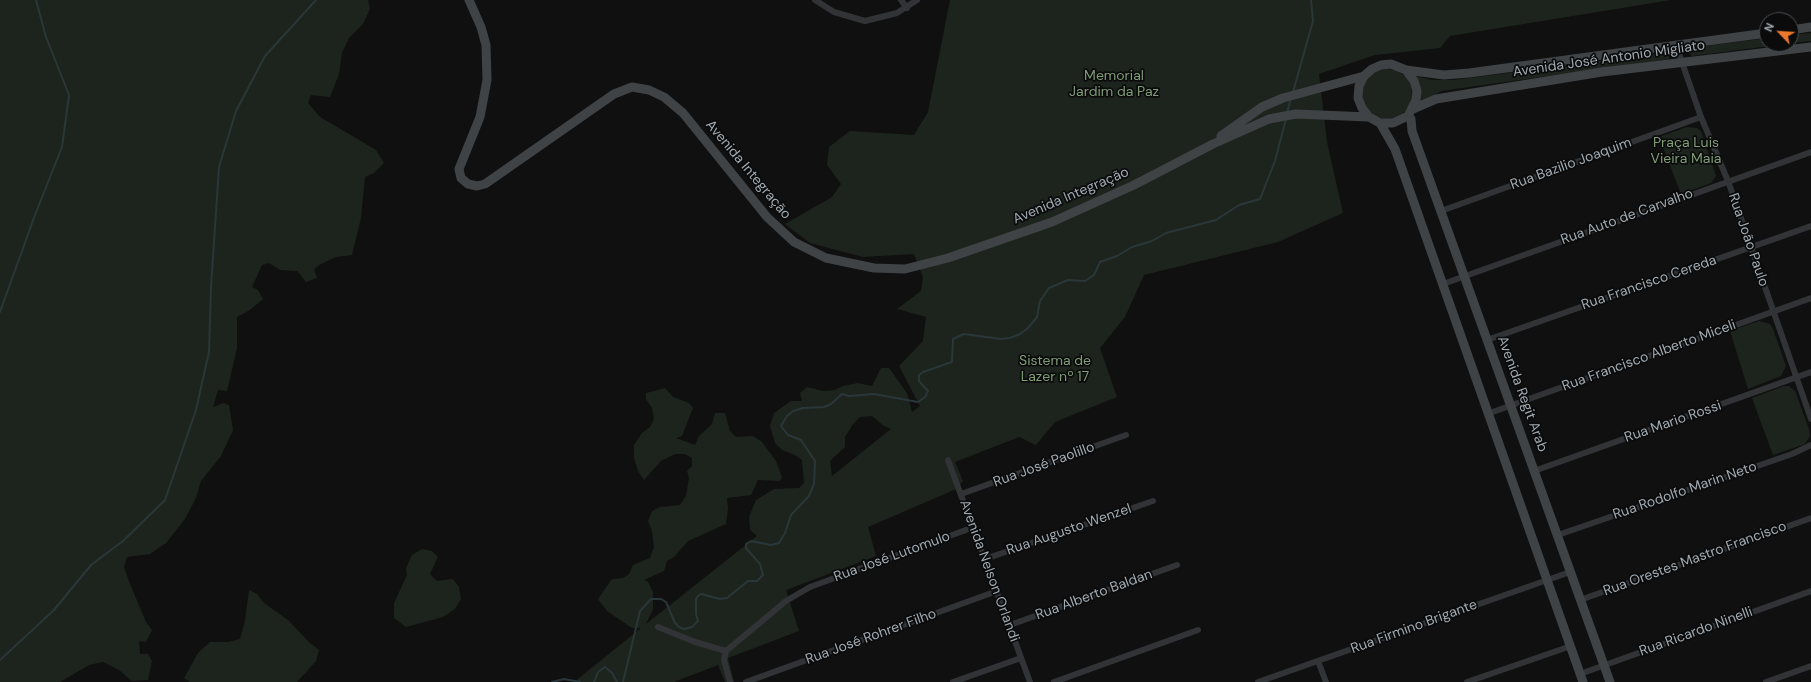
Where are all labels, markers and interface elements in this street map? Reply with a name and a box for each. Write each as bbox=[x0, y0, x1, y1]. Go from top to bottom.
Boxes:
north arrow bbox=[1759, 12, 1799, 52]
text: N bbox=[1761, 21, 1777, 34]
street label: Avenida José Antonio Migliato bbox=[1512, 37, 1706, 81]
park label: Memorial Jardim da Paz bbox=[1069, 68, 1159, 100]
street label: Avenida Integração bbox=[702, 117, 794, 223]
street label: Rua Bazilio Joaquim bbox=[1508, 134, 1634, 194]
park label: Praça Luis Vieira Maia bbox=[1651, 135, 1721, 168]
street label: Avenida Integração bbox=[1011, 164, 1131, 228]
street label: Rua Auto de Carvalho bbox=[1559, 185, 1695, 249]
street label: Rua João Paulo bbox=[1724, 191, 1772, 289]
street label: Rua Francisco Cereda bbox=[1579, 252, 1719, 314]
street label: Rua Francisco Alberto Miceli bbox=[1560, 317, 1738, 395]
street label: Avenida Regit Arab bbox=[1493, 334, 1551, 454]
park label: Sistema de Lazer nº 17 bbox=[1019, 353, 1091, 386]
street label: Rua Mario Rossi bbox=[1622, 398, 1724, 446]
street label: Rua José Paolillo bbox=[991, 439, 1097, 491]
street label: Rua Rodolfo Marin Neto bbox=[1611, 458, 1759, 524]
street label: Avenida Nelson Orlandi bbox=[955, 498, 1023, 644]
street label: Rua Augusto Wenzel bbox=[1004, 501, 1134, 559]
street label: Rua Orestes Mastro Francisco bbox=[1601, 518, 1789, 600]
street label: Rua José Lutomulo bbox=[832, 528, 952, 586]
street label: Rua Alberto Baldan bbox=[1033, 566, 1155, 624]
street label: Rua Firmino Brigante bbox=[1348, 596, 1480, 658]
street label: Rua Ricardo Ninelli bbox=[1637, 604, 1755, 660]
street label: Rua José Rohrer Filho bbox=[803, 606, 939, 668]

